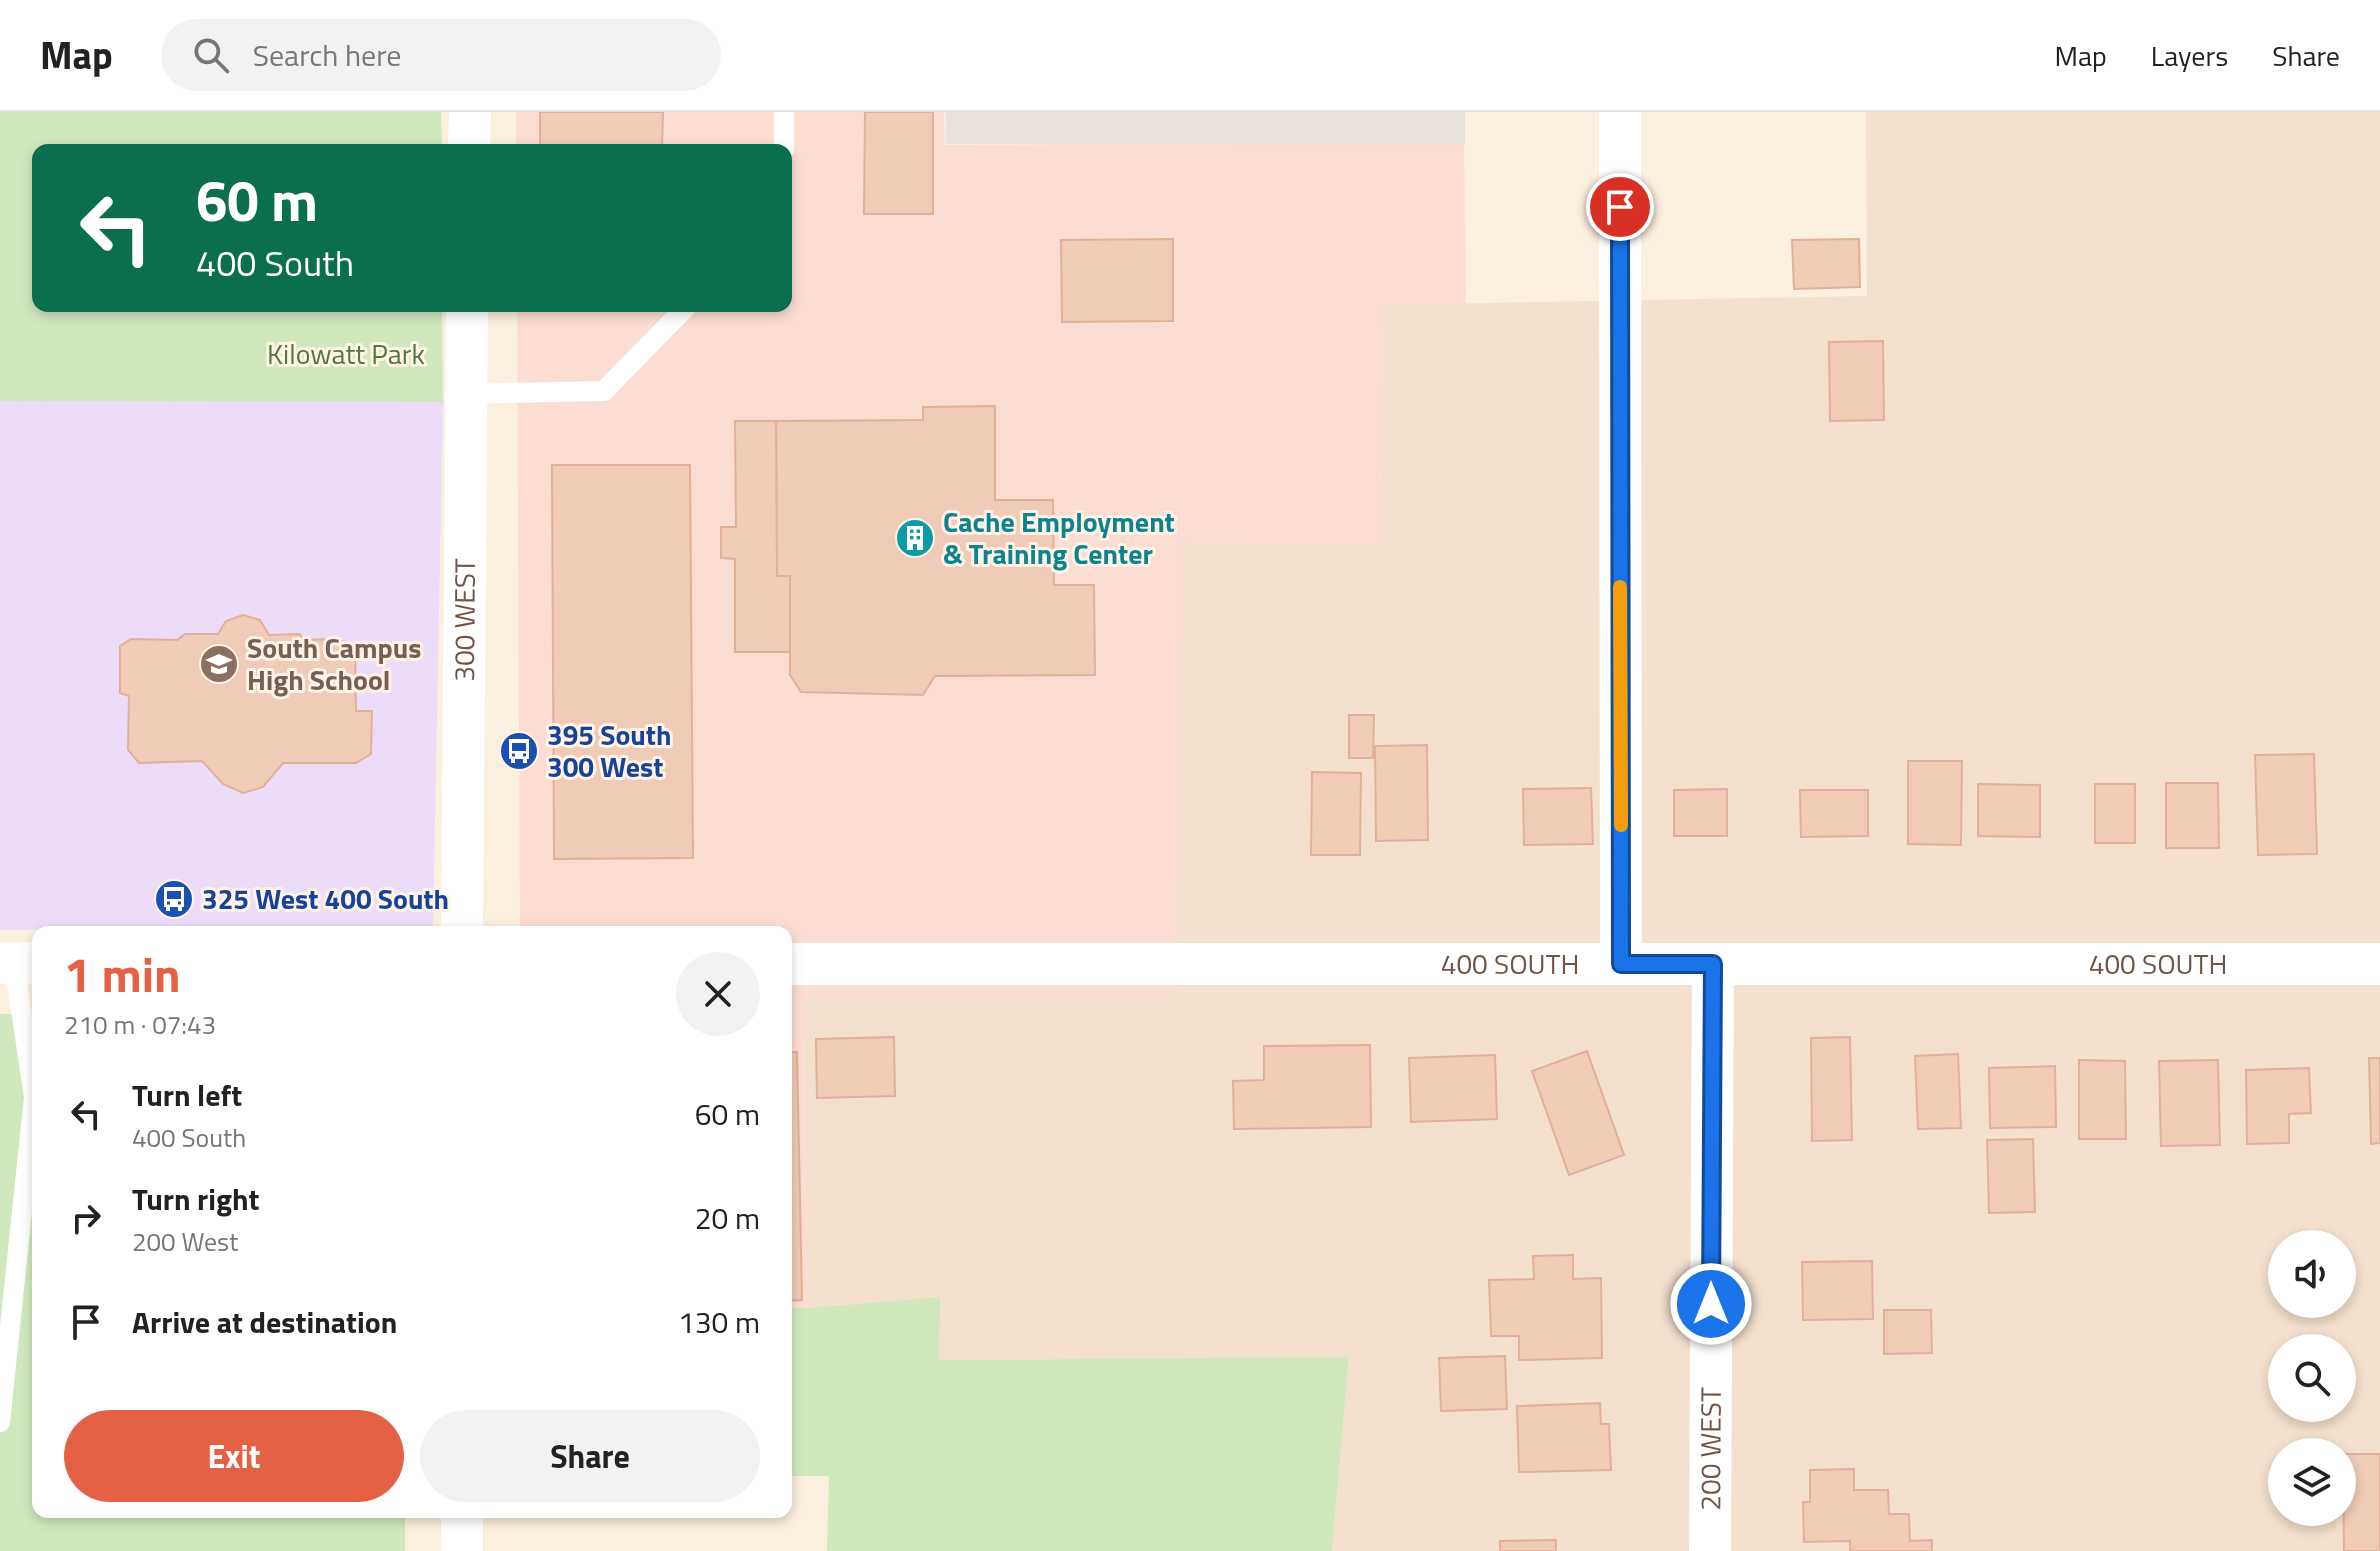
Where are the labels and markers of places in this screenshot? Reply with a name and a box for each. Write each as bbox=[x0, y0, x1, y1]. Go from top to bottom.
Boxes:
pin bbox=[1586, 173, 1654, 241]
place label: Cache Employment & Training Center bbox=[943, 500, 1175, 575]
building icon: Cache Employment & Training Center bbox=[894, 517, 936, 559]
place label: South Campus High School bbox=[247, 626, 421, 701]
school or university icon: South Campus High School bbox=[198, 643, 240, 685]
place label: 395 South 300 West bbox=[547, 713, 672, 788]
bus stop icon: 395 South 300 West bbox=[498, 730, 540, 772]
place label: 325 West 400 South bbox=[202, 877, 449, 920]
bus stop icon: 325 West 400 South bbox=[153, 878, 195, 920]

